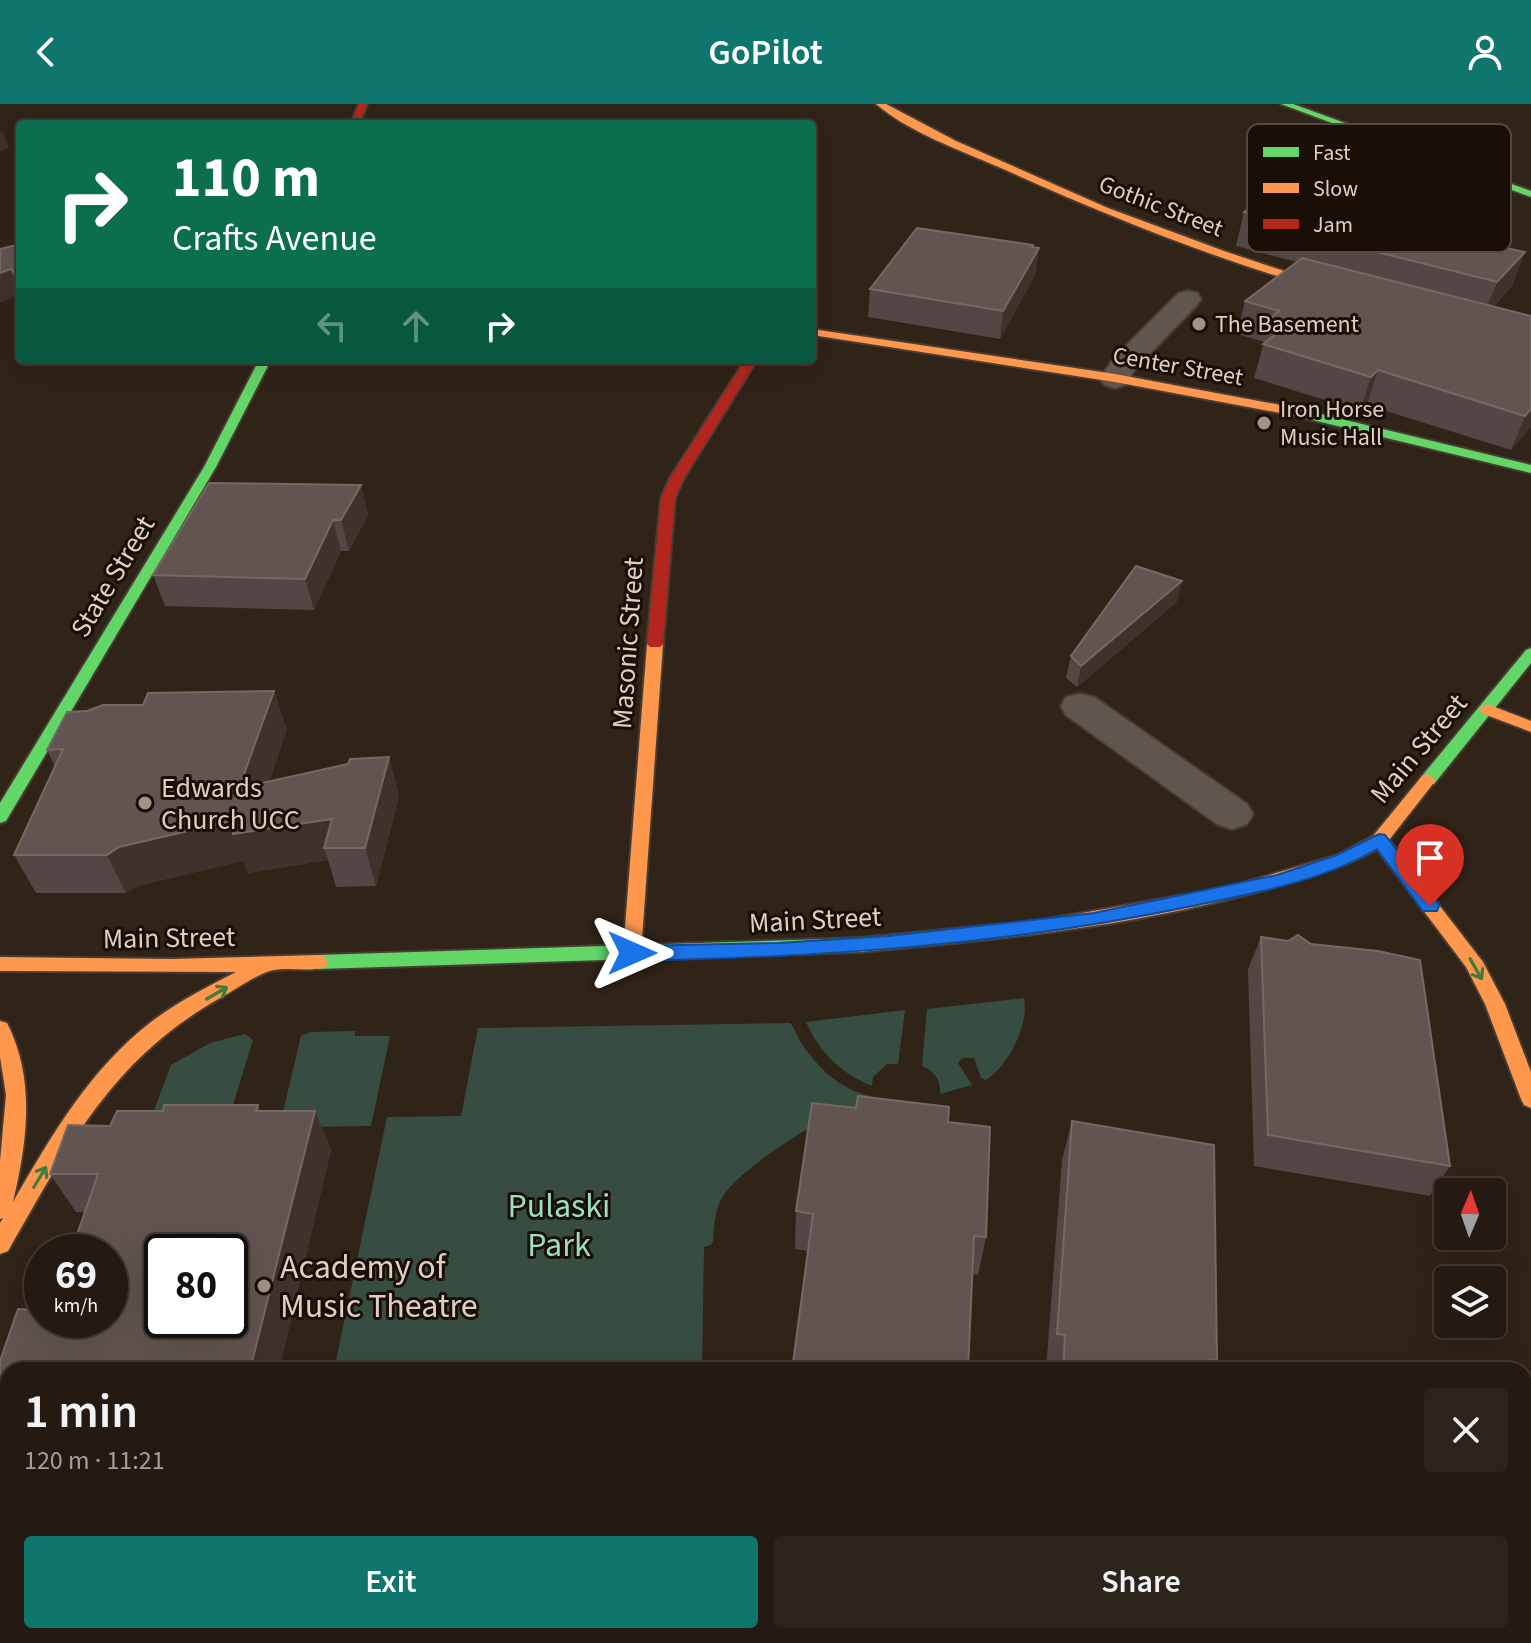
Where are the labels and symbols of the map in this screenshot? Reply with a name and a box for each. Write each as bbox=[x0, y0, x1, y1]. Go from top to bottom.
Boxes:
legend bbox=[1247, 124, 1511, 252]
text: Fast bbox=[1313, 137, 1351, 169]
street label: Gothic Street bbox=[1094, 167, 1228, 246]
text: Slow bbox=[1313, 173, 1358, 205]
text: Jam bbox=[1313, 209, 1353, 241]
place label: The Basement bbox=[1215, 307, 1359, 342]
marker: The Basement bbox=[1190, 315, 1208, 333]
street label: Center Street bbox=[1110, 338, 1246, 395]
place label: Iron Horse Music Hall bbox=[1280, 392, 1384, 455]
marker: Iron Horse Music Hall bbox=[1255, 414, 1273, 432]
street label: State Street bbox=[61, 508, 165, 645]
street label: Masonic Street bbox=[602, 555, 654, 730]
street label: Main Street bbox=[1361, 685, 1477, 812]
place label: Edwards Church UCC bbox=[161, 768, 300, 840]
marker: Edwards Church UCC bbox=[136, 794, 154, 812]
pin bbox=[1396, 824, 1464, 906]
street label: Main Street bbox=[748, 897, 883, 943]
position arrow bbox=[590, 911, 674, 995]
street label: Main Street bbox=[102, 917, 236, 959]
one-way arrow bbox=[1468, 957, 1484, 980]
one-way arrow bbox=[205, 985, 228, 1001]
one-way arrow bbox=[32, 1166, 48, 1189]
north arrow bbox=[1434, 1178, 1506, 1250]
park label: Pulaski Park bbox=[508, 1182, 611, 1270]
speed limit sign: 80 bbox=[144, 1234, 248, 1338]
place label: Academy of Music Theatre bbox=[280, 1243, 478, 1331]
marker: Academy of Music Theatre bbox=[255, 1277, 273, 1295]

